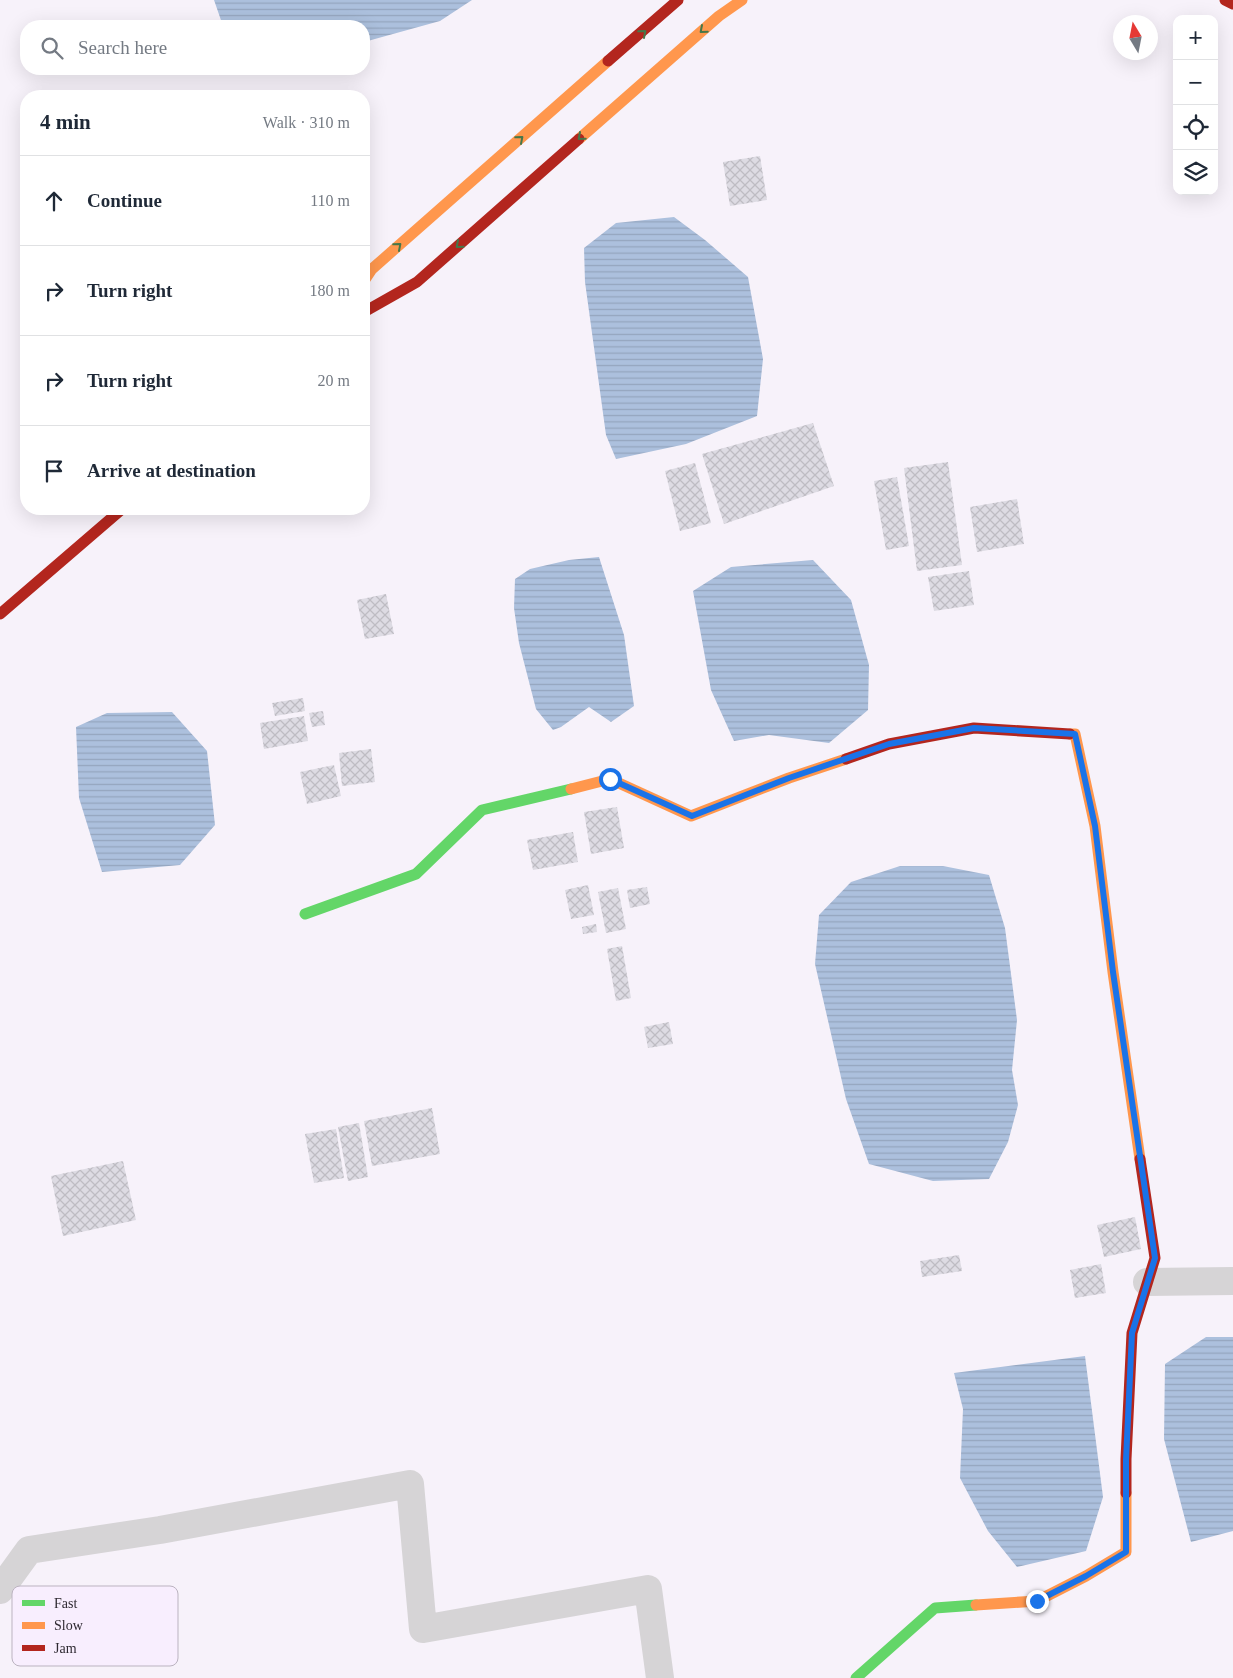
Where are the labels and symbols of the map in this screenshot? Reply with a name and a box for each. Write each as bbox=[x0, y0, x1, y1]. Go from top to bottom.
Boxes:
north arrow bbox=[1113, 15, 1158, 60]
one-way arrow bbox=[700, 24, 709, 33]
one-way arrow bbox=[637, 29, 646, 38]
one-way arrow bbox=[578, 132, 587, 141]
one-way arrow bbox=[515, 136, 524, 145]
one-way arrow bbox=[456, 239, 465, 248]
one-way arrow bbox=[392, 244, 401, 252]
route start bbox=[599, 768, 622, 791]
legend bbox=[12, 1586, 178, 1666]
route end bbox=[1026, 1590, 1049, 1613]
text: Fast bbox=[54, 1596, 77, 1611]
text: Slow bbox=[54, 1618, 84, 1633]
text: Jam bbox=[54, 1641, 77, 1656]

